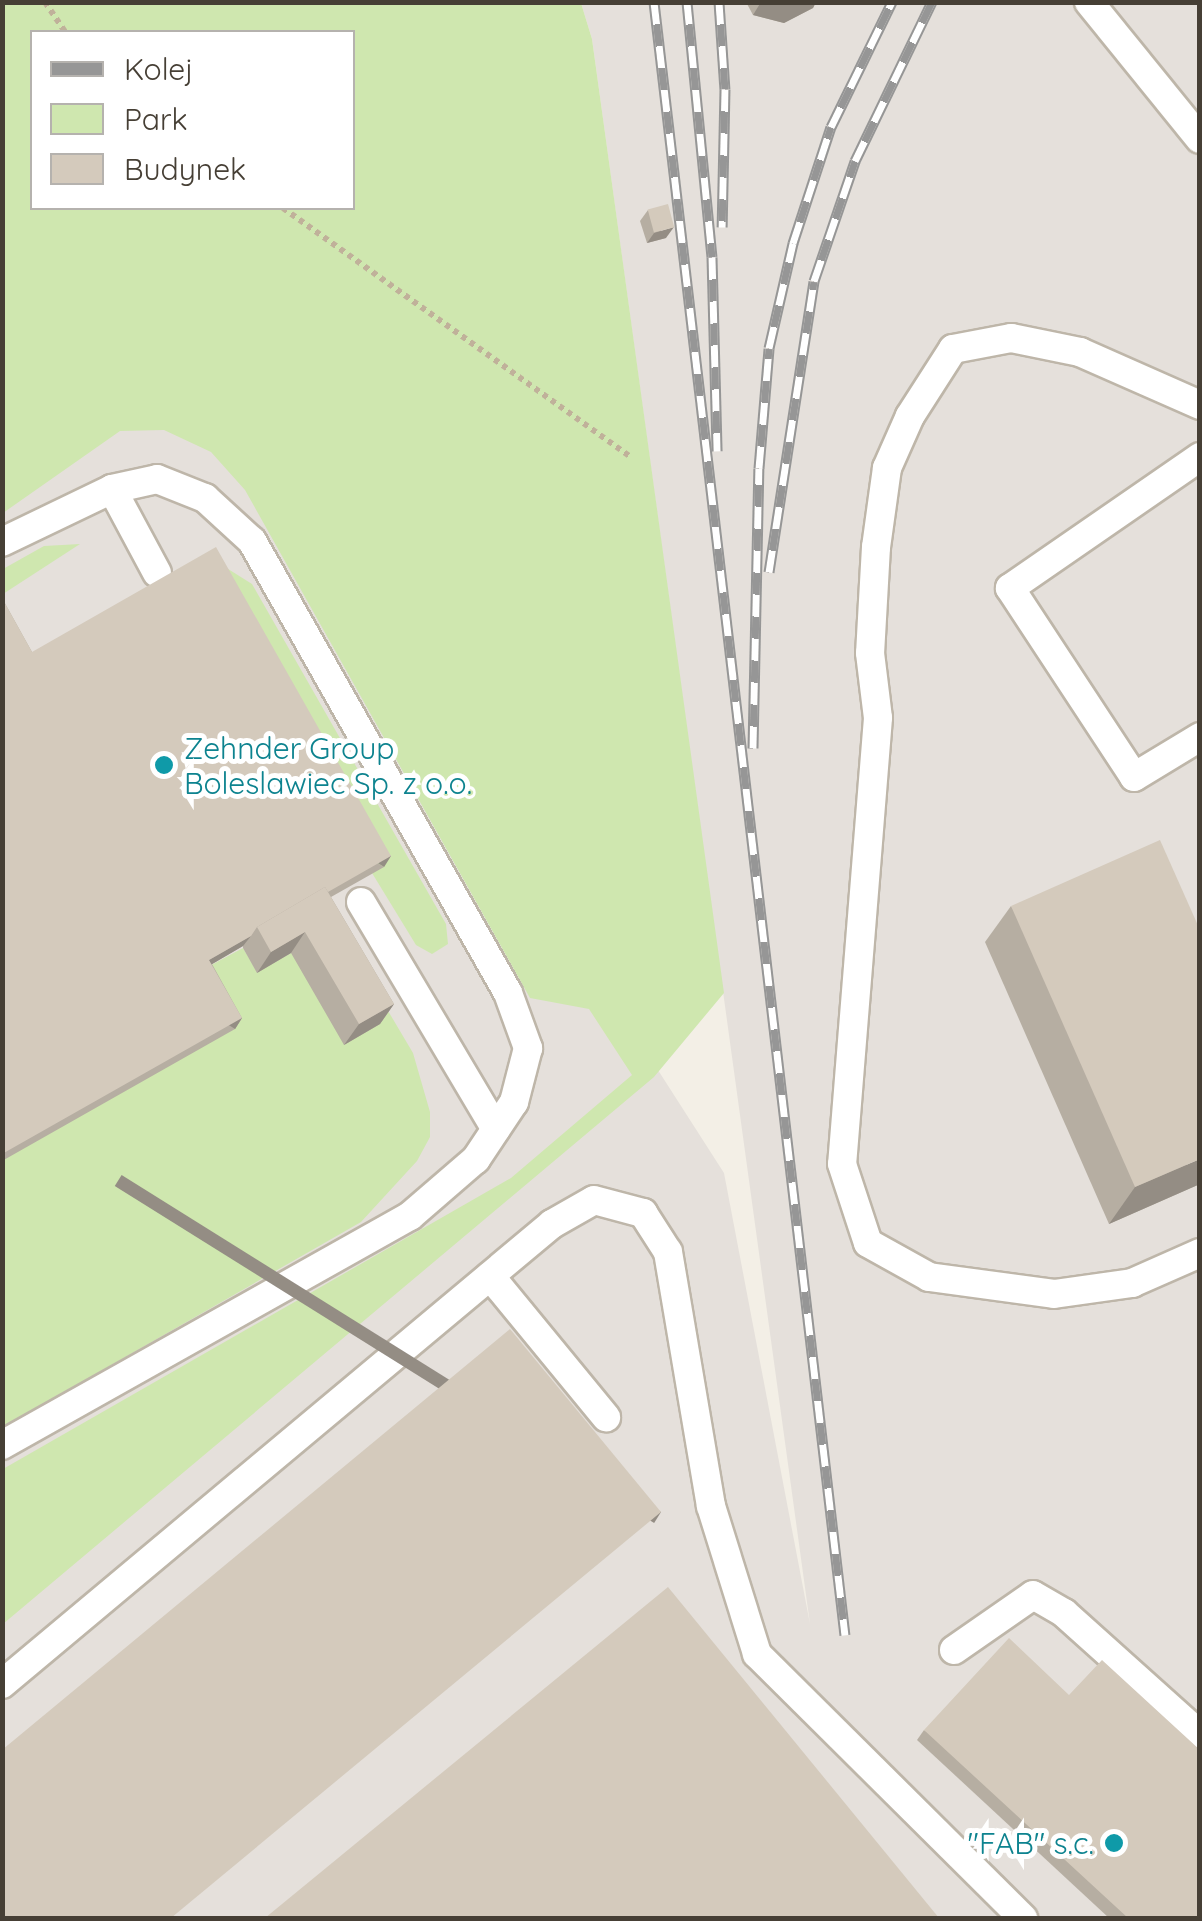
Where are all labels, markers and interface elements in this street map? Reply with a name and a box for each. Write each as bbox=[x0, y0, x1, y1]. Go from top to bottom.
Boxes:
legend bbox=[30, 30, 355, 210]
text: Kolej bbox=[124, 50, 193, 88]
text: Park bbox=[124, 100, 188, 138]
text: Budynek bbox=[124, 150, 246, 188]
place label: Zehnder Group Boleslawiec Sp. z o.o. bbox=[184, 730, 472, 800]
marker: Zehnder Group Boleslawiec Sp. z o.o. bbox=[153, 754, 175, 776]
place label: "FAB" s.c. bbox=[967, 1825, 1094, 1861]
marker: "FAB" s.c. bbox=[1103, 1832, 1125, 1854]

